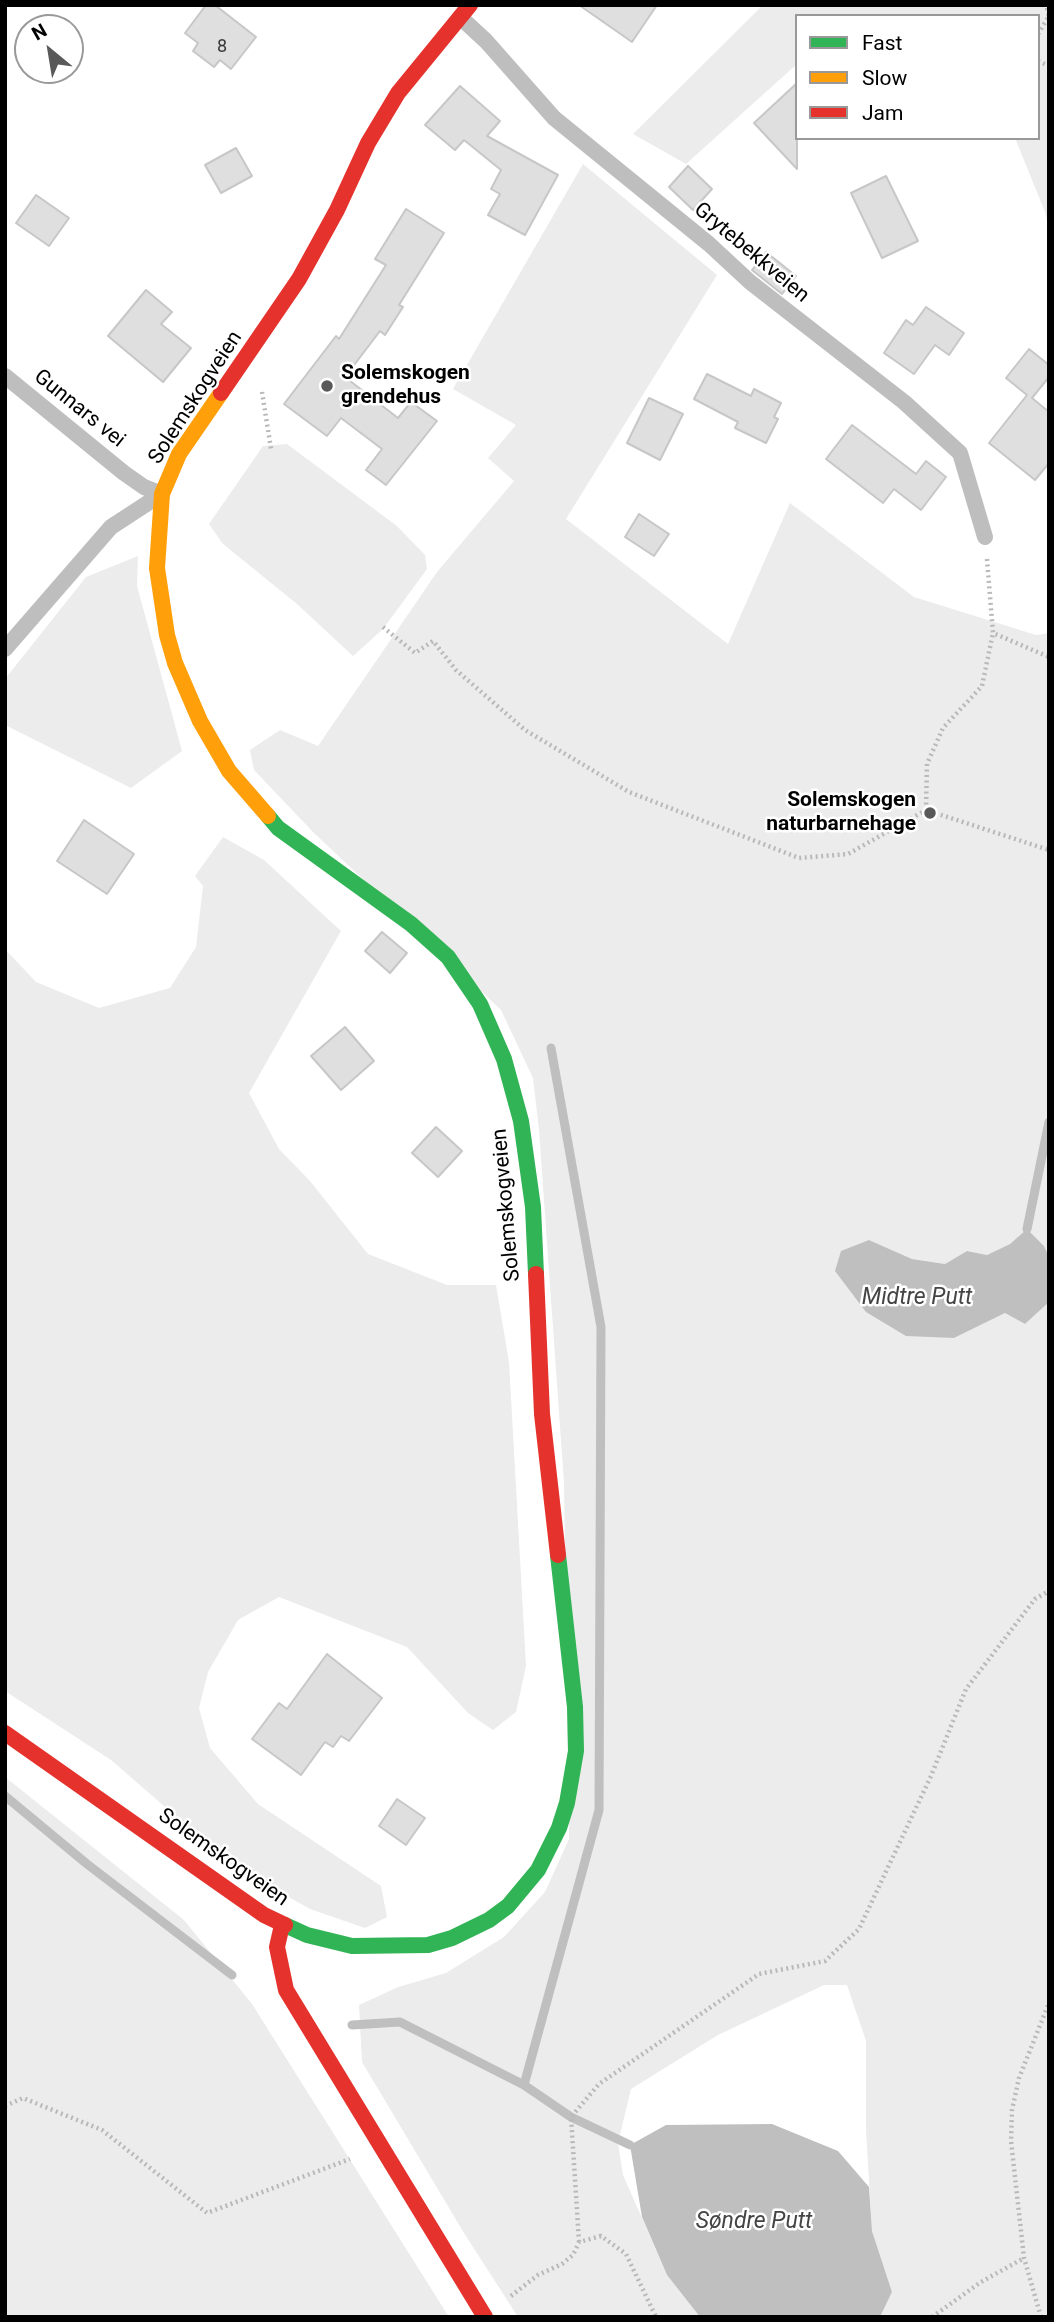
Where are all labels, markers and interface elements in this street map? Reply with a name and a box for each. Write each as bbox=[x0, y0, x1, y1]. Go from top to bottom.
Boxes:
north arrow bbox=[14, 14, 84, 84]
legend bbox=[795, 14, 1040, 140]
text: N bbox=[28, 19, 51, 45]
text: Fast bbox=[862, 31, 902, 55]
house number: 8 bbox=[217, 36, 227, 58]
text: Slow bbox=[862, 66, 907, 90]
text: Jam bbox=[862, 101, 903, 125]
street label: Grytebekkveien bbox=[688, 197, 814, 309]
street label: Solemskogveien bbox=[144, 327, 248, 469]
place label: Solemskogen grendehus bbox=[341, 361, 470, 411]
street label: Gunnars vei bbox=[28, 365, 130, 453]
marker: Solemskogen grendehus bbox=[319, 378, 335, 394]
place label: Solemskogen naturbarnehage bbox=[766, 788, 916, 838]
marker: Solemskogen naturbarnehage bbox=[922, 805, 938, 821]
street label: Solemskogveien bbox=[488, 1128, 526, 1282]
water label: Midtre Putt bbox=[862, 1284, 972, 1312]
street label: Solemskogveien bbox=[153, 1804, 293, 1912]
water label: Søndre Putt bbox=[696, 2208, 812, 2236]

